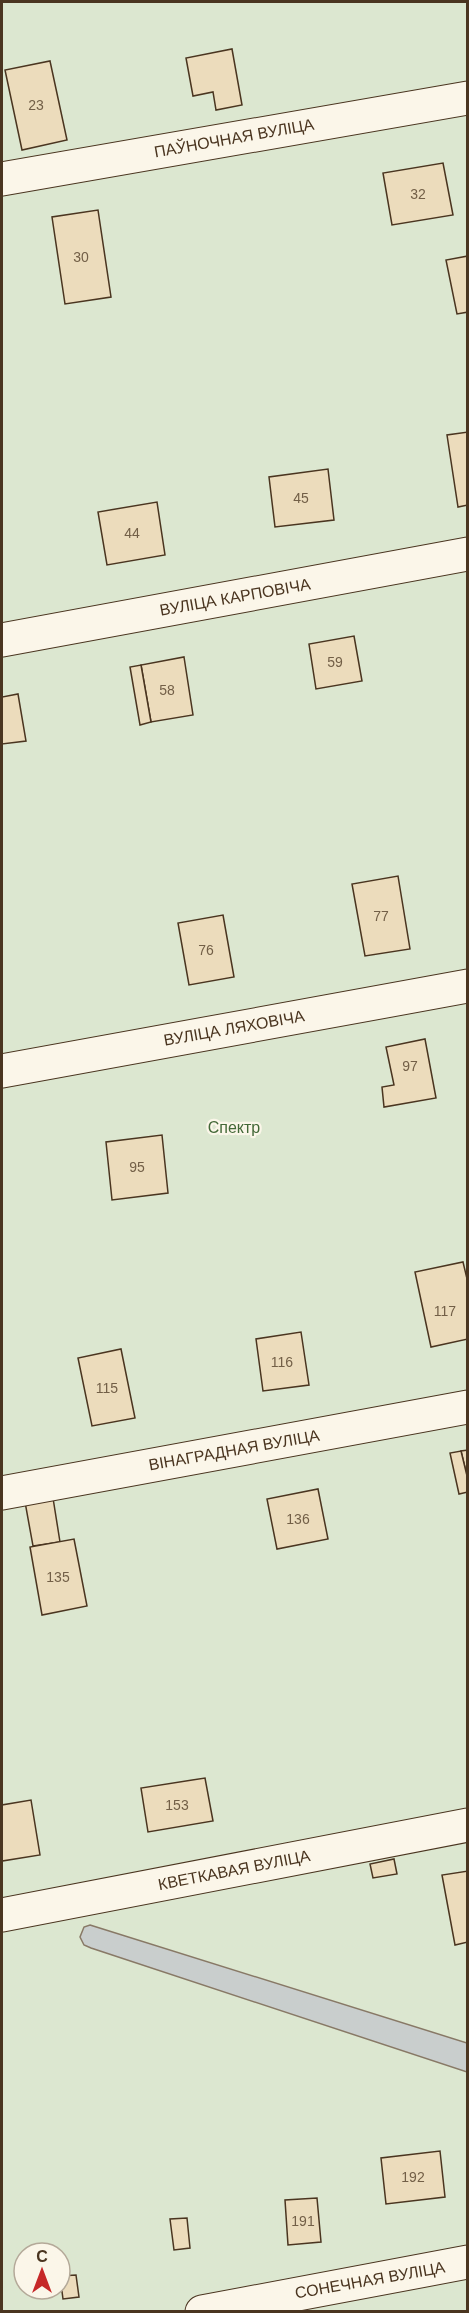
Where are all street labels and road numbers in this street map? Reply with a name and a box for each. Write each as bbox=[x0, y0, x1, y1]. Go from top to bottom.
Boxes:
street label: ПАЎНОЧНАЯ ВУЛІЦА bbox=[152, 114, 316, 160]
street label: ВУЛІЦА КАРПОВІЧА bbox=[158, 575, 312, 619]
street label: ВУЛІЦА ЛЯХОВІЧА bbox=[162, 1007, 306, 1049]
street label: ВІНАГРАДНАЯ ВУЛІЦА bbox=[147, 1427, 321, 1473]
street label: КВЕТКАВАЯ ВУЛІЦА bbox=[157, 1847, 312, 1893]
street label: СОНЕЧНАЯ ВУЛІЦА bbox=[294, 2258, 447, 2302]

